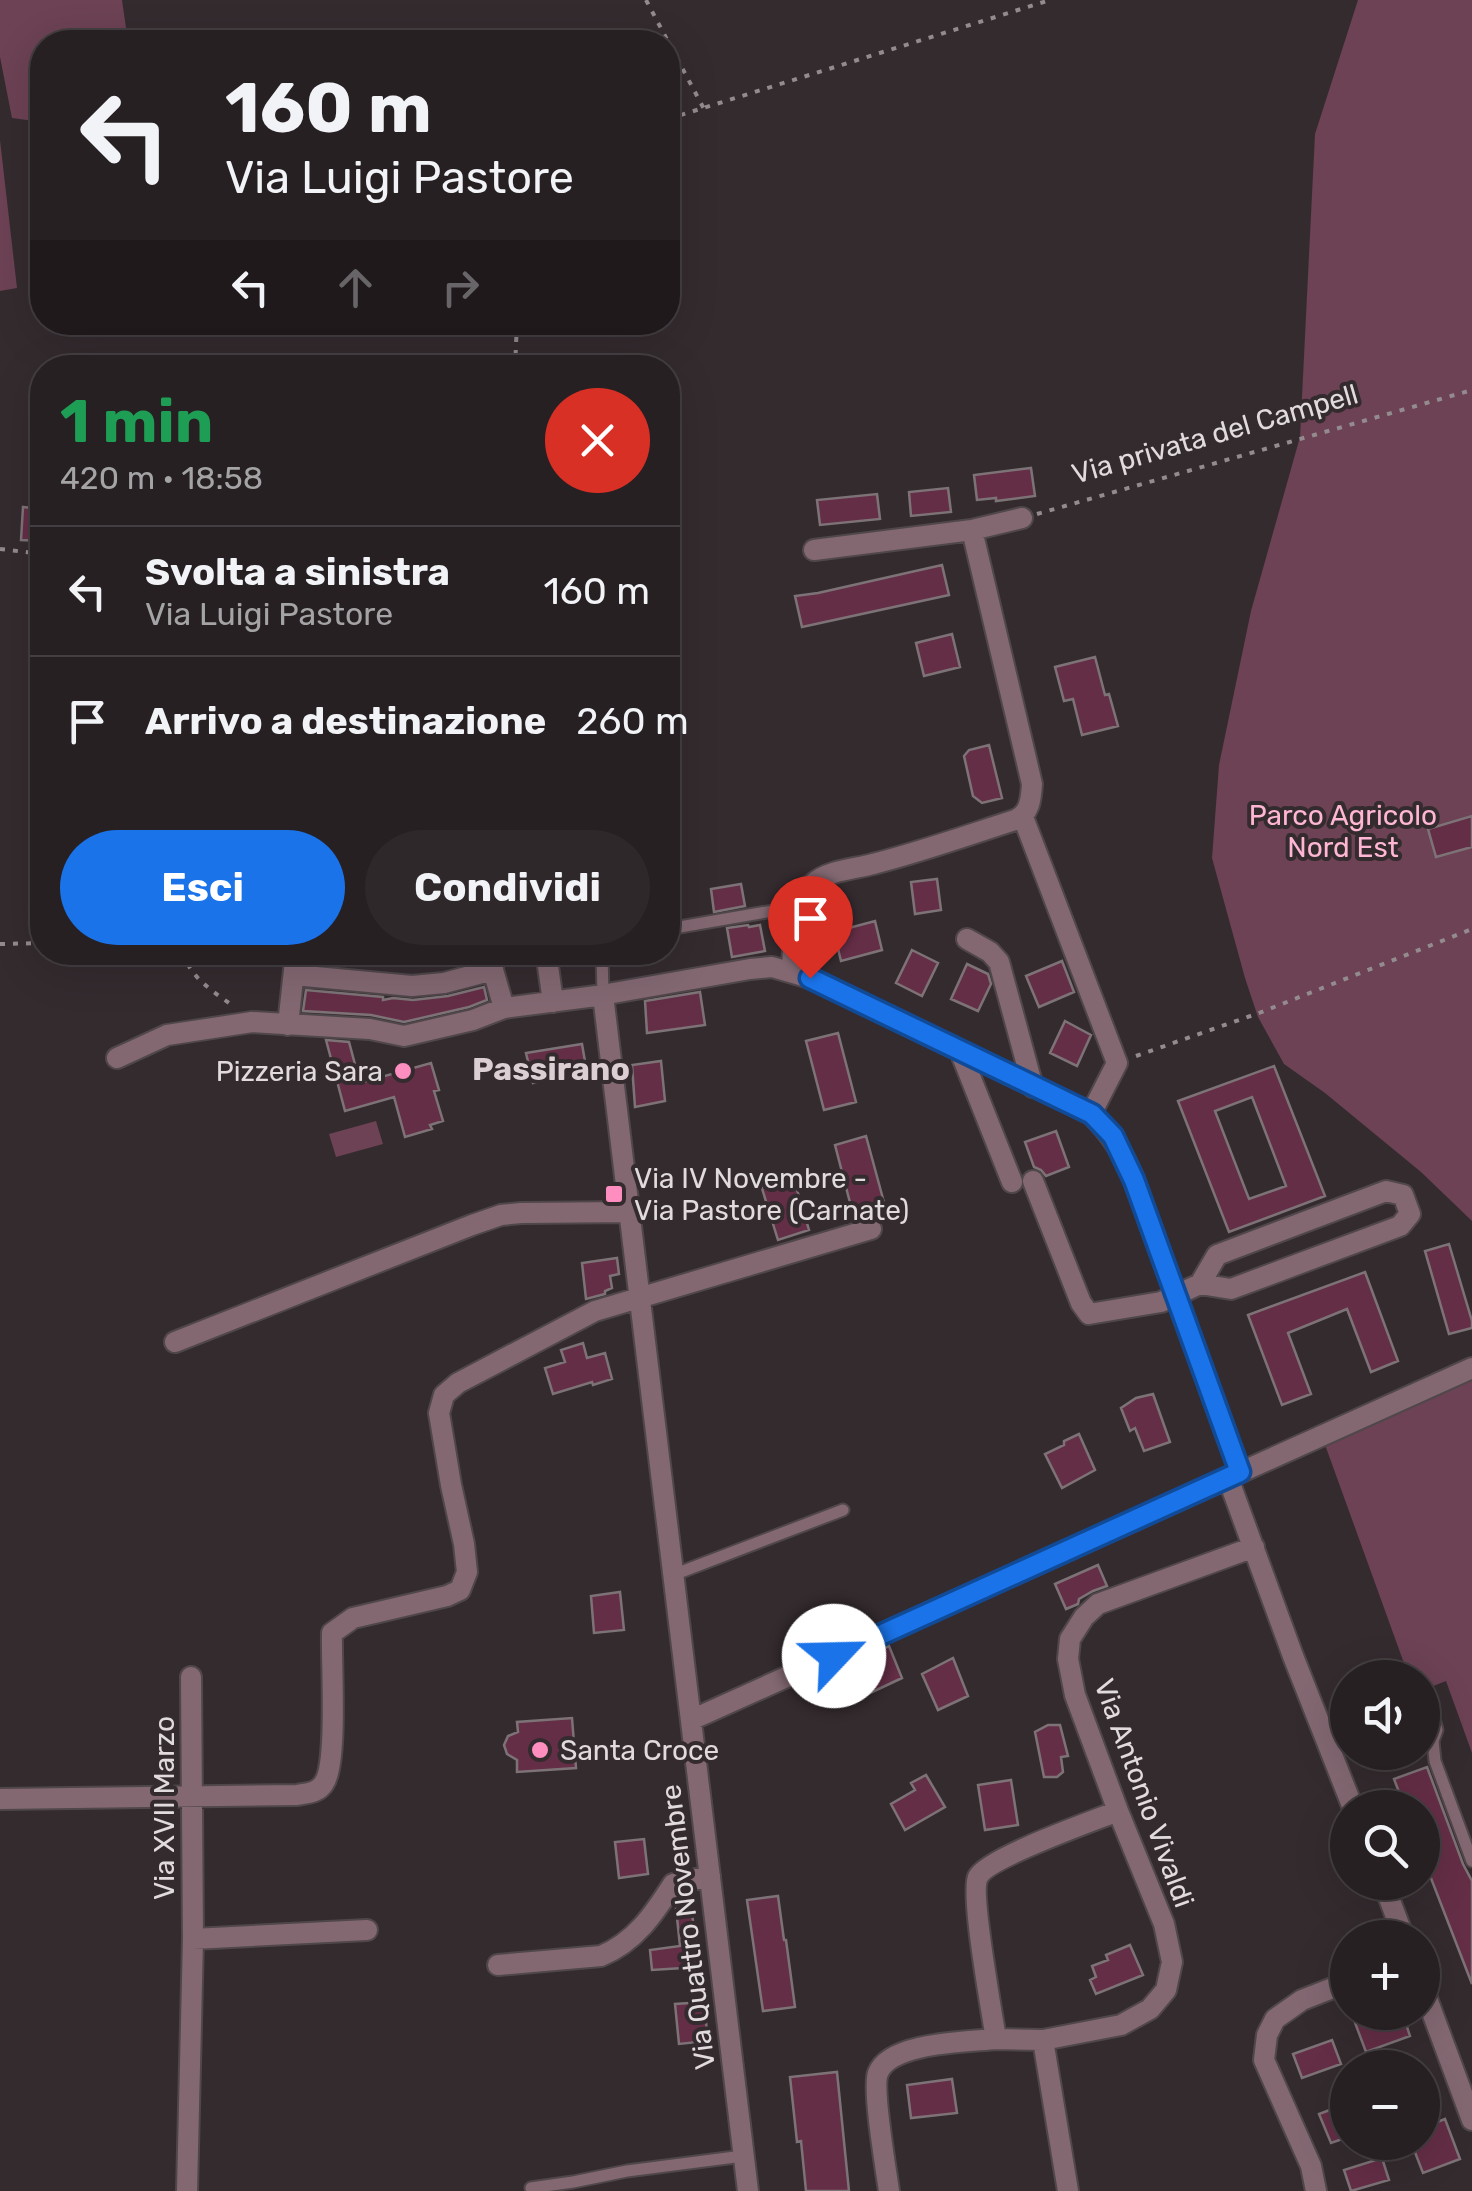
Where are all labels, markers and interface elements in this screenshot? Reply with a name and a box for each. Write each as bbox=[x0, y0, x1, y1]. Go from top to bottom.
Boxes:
text: 160 m bbox=[225, 67, 432, 150]
icon: left bbox=[60, 70, 190, 200]
text: Via Luigi Pastore bbox=[225, 151, 574, 204]
icon: left bbox=[223, 260, 278, 315]
icon: ahead bbox=[328, 260, 383, 315]
icon: right bbox=[433, 260, 488, 315]
street label: Via privata del Campell bbox=[1068, 377, 1362, 491]
text: 1 min bbox=[60, 386, 213, 457]
button: close bbox=[545, 388, 650, 493]
text: 420 m · 18:58 bbox=[60, 459, 263, 497]
text: Svolta a sinistra bbox=[145, 549, 450, 595]
icon: left bbox=[60, 564, 115, 619]
text: 160 m bbox=[544, 568, 650, 614]
text: Via Luigi Pastore bbox=[145, 595, 393, 633]
icon: arrive bbox=[60, 694, 115, 749]
text: Arrivo a destinazione bbox=[145, 698, 546, 744]
text: 260 m bbox=[576, 698, 689, 744]
park label: Parco Agricolo Nord Est bbox=[1249, 799, 1437, 864]
button: Esci bbox=[60, 830, 345, 945]
button: Condividi bbox=[365, 830, 650, 945]
pin bbox=[768, 876, 853, 979]
icon: arrive bbox=[783, 891, 838, 946]
district label: Passirano bbox=[472, 1050, 630, 1088]
place label: Pizzeria Sara bbox=[216, 1055, 383, 1088]
marker: Pizzeria Sara bbox=[392, 1060, 414, 1082]
place label: Via IV Novembre - Via Pastore (Carnate) bbox=[634, 1162, 909, 1227]
marker: Via IV Novembre - Via Pastore (Carnate) bbox=[603, 1183, 625, 1205]
position arrow bbox=[782, 1604, 886, 1708]
map controls bbox=[1330, 1660, 1440, 2160]
button: sound bbox=[1330, 1660, 1440, 1770]
street label: Via Antonio Vivaldi bbox=[1087, 1674, 1201, 1912]
street label: Via XVII Marzo bbox=[148, 1716, 181, 1900]
place label: Santa Croce bbox=[560, 1734, 719, 1767]
marker: Santa Croce bbox=[529, 1739, 551, 1761]
street label: Via Quattro Novembre bbox=[654, 1783, 722, 2071]
button: search bbox=[1330, 1790, 1440, 1900]
button: + bbox=[1330, 1920, 1440, 2030]
button: − bbox=[1330, 2050, 1440, 2160]

